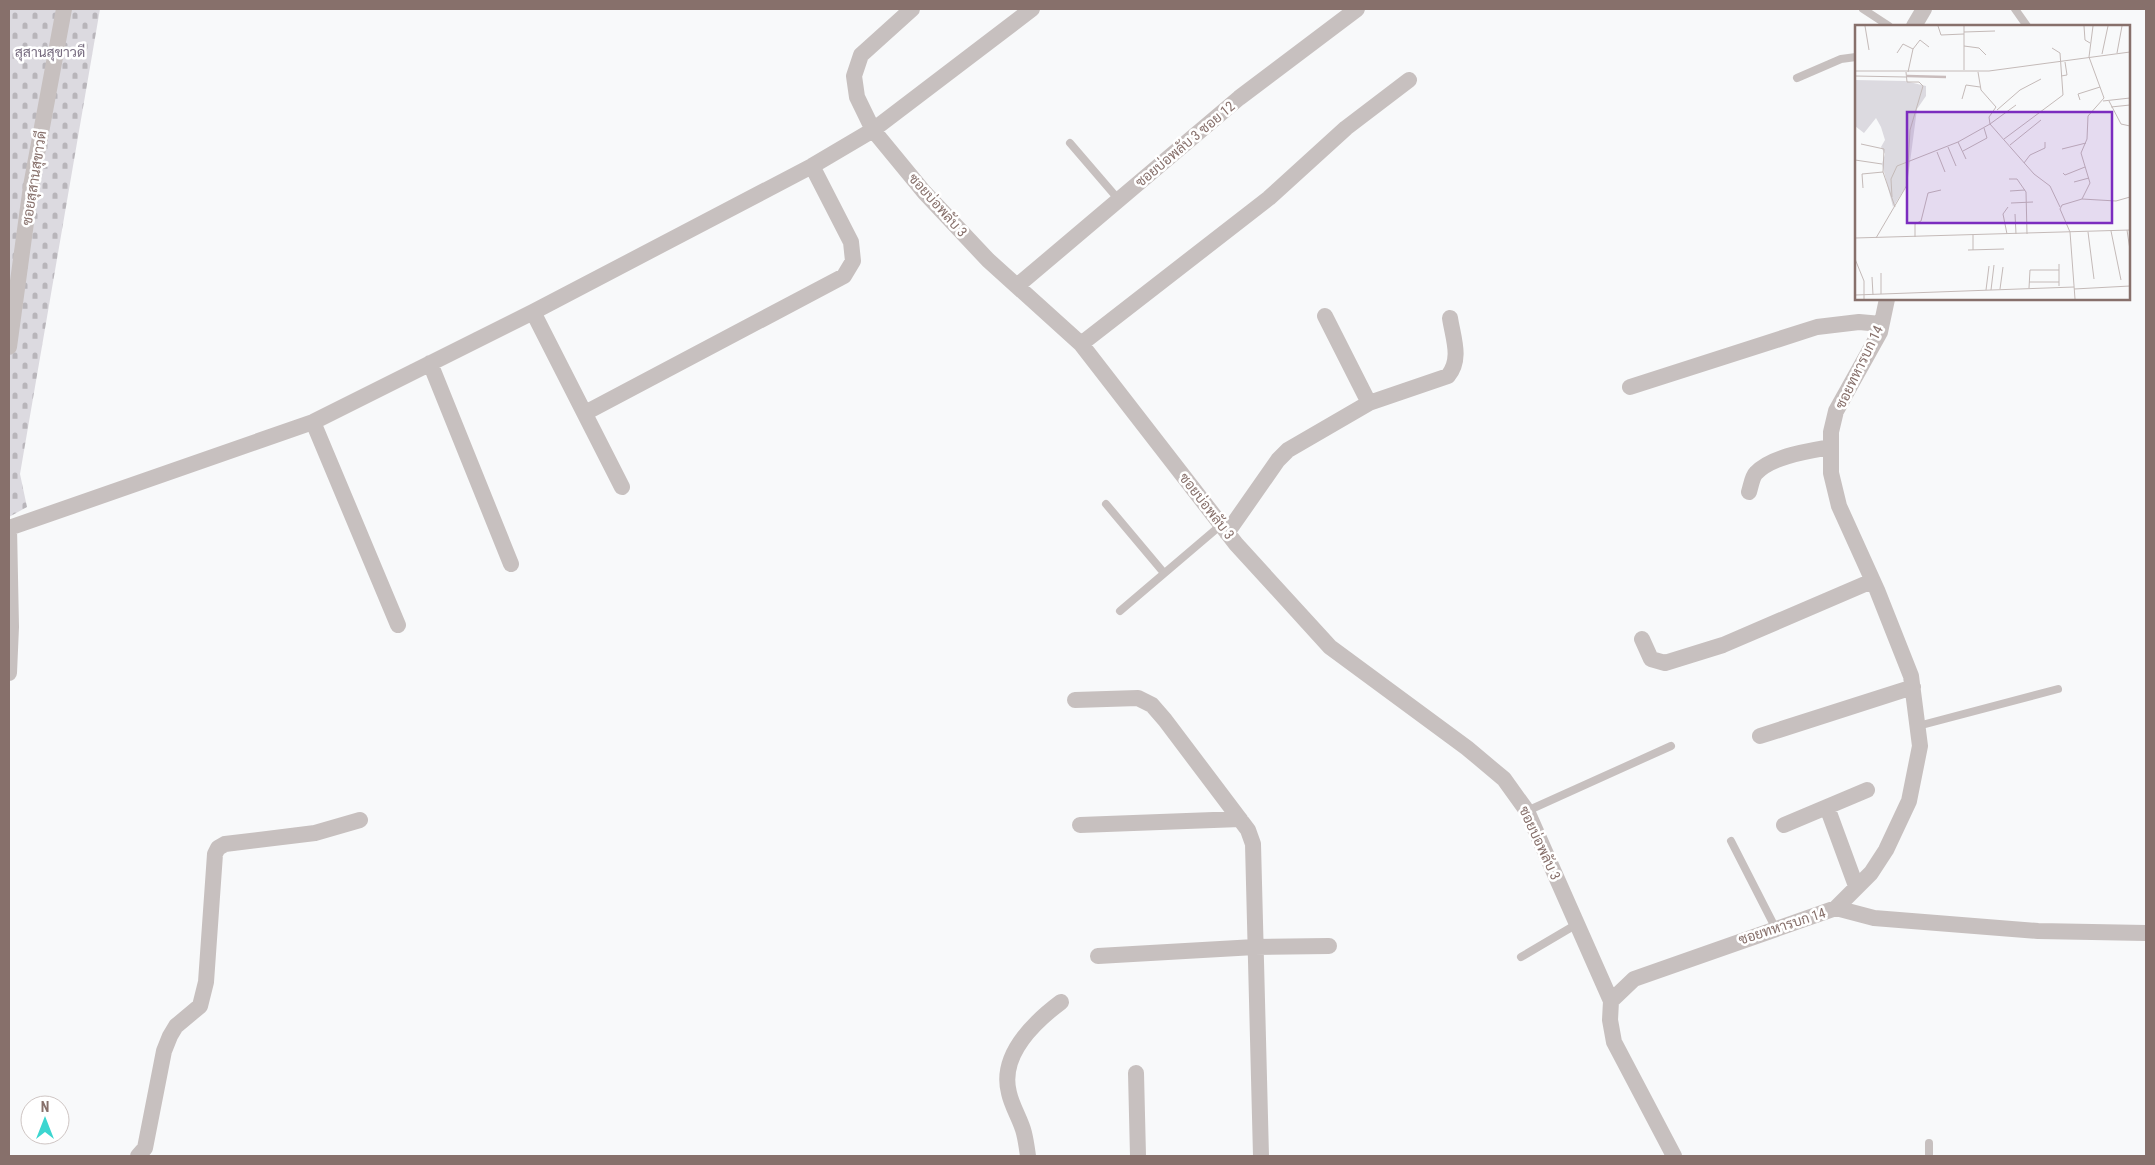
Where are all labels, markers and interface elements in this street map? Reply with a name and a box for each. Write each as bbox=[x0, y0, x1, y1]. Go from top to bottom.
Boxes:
inset map bbox=[1855, 25, 2130, 300]
park label: สุสานสุขาวดี bbox=[15, 43, 85, 62]
street label: ซอยบ่อพลับ 3 ซอย 12 bbox=[1132, 98, 1238, 190]
street label: ซอยสุสานสุขาวดี bbox=[18, 129, 51, 227]
street label: ซอยบ่อพลับ 3 bbox=[905, 170, 971, 240]
street label: ซอยทหารบก 14 bbox=[1832, 323, 1886, 411]
street label: ซอยบ่อพลับ 3 bbox=[1176, 470, 1238, 542]
street label: ซอยบ่อพลับ 3 bbox=[1516, 804, 1564, 882]
street label: ซอยทหารบก 14 bbox=[1736, 904, 1828, 948]
north arrow bbox=[20, 1095, 70, 1145]
text: N bbox=[41, 1099, 49, 1115]

